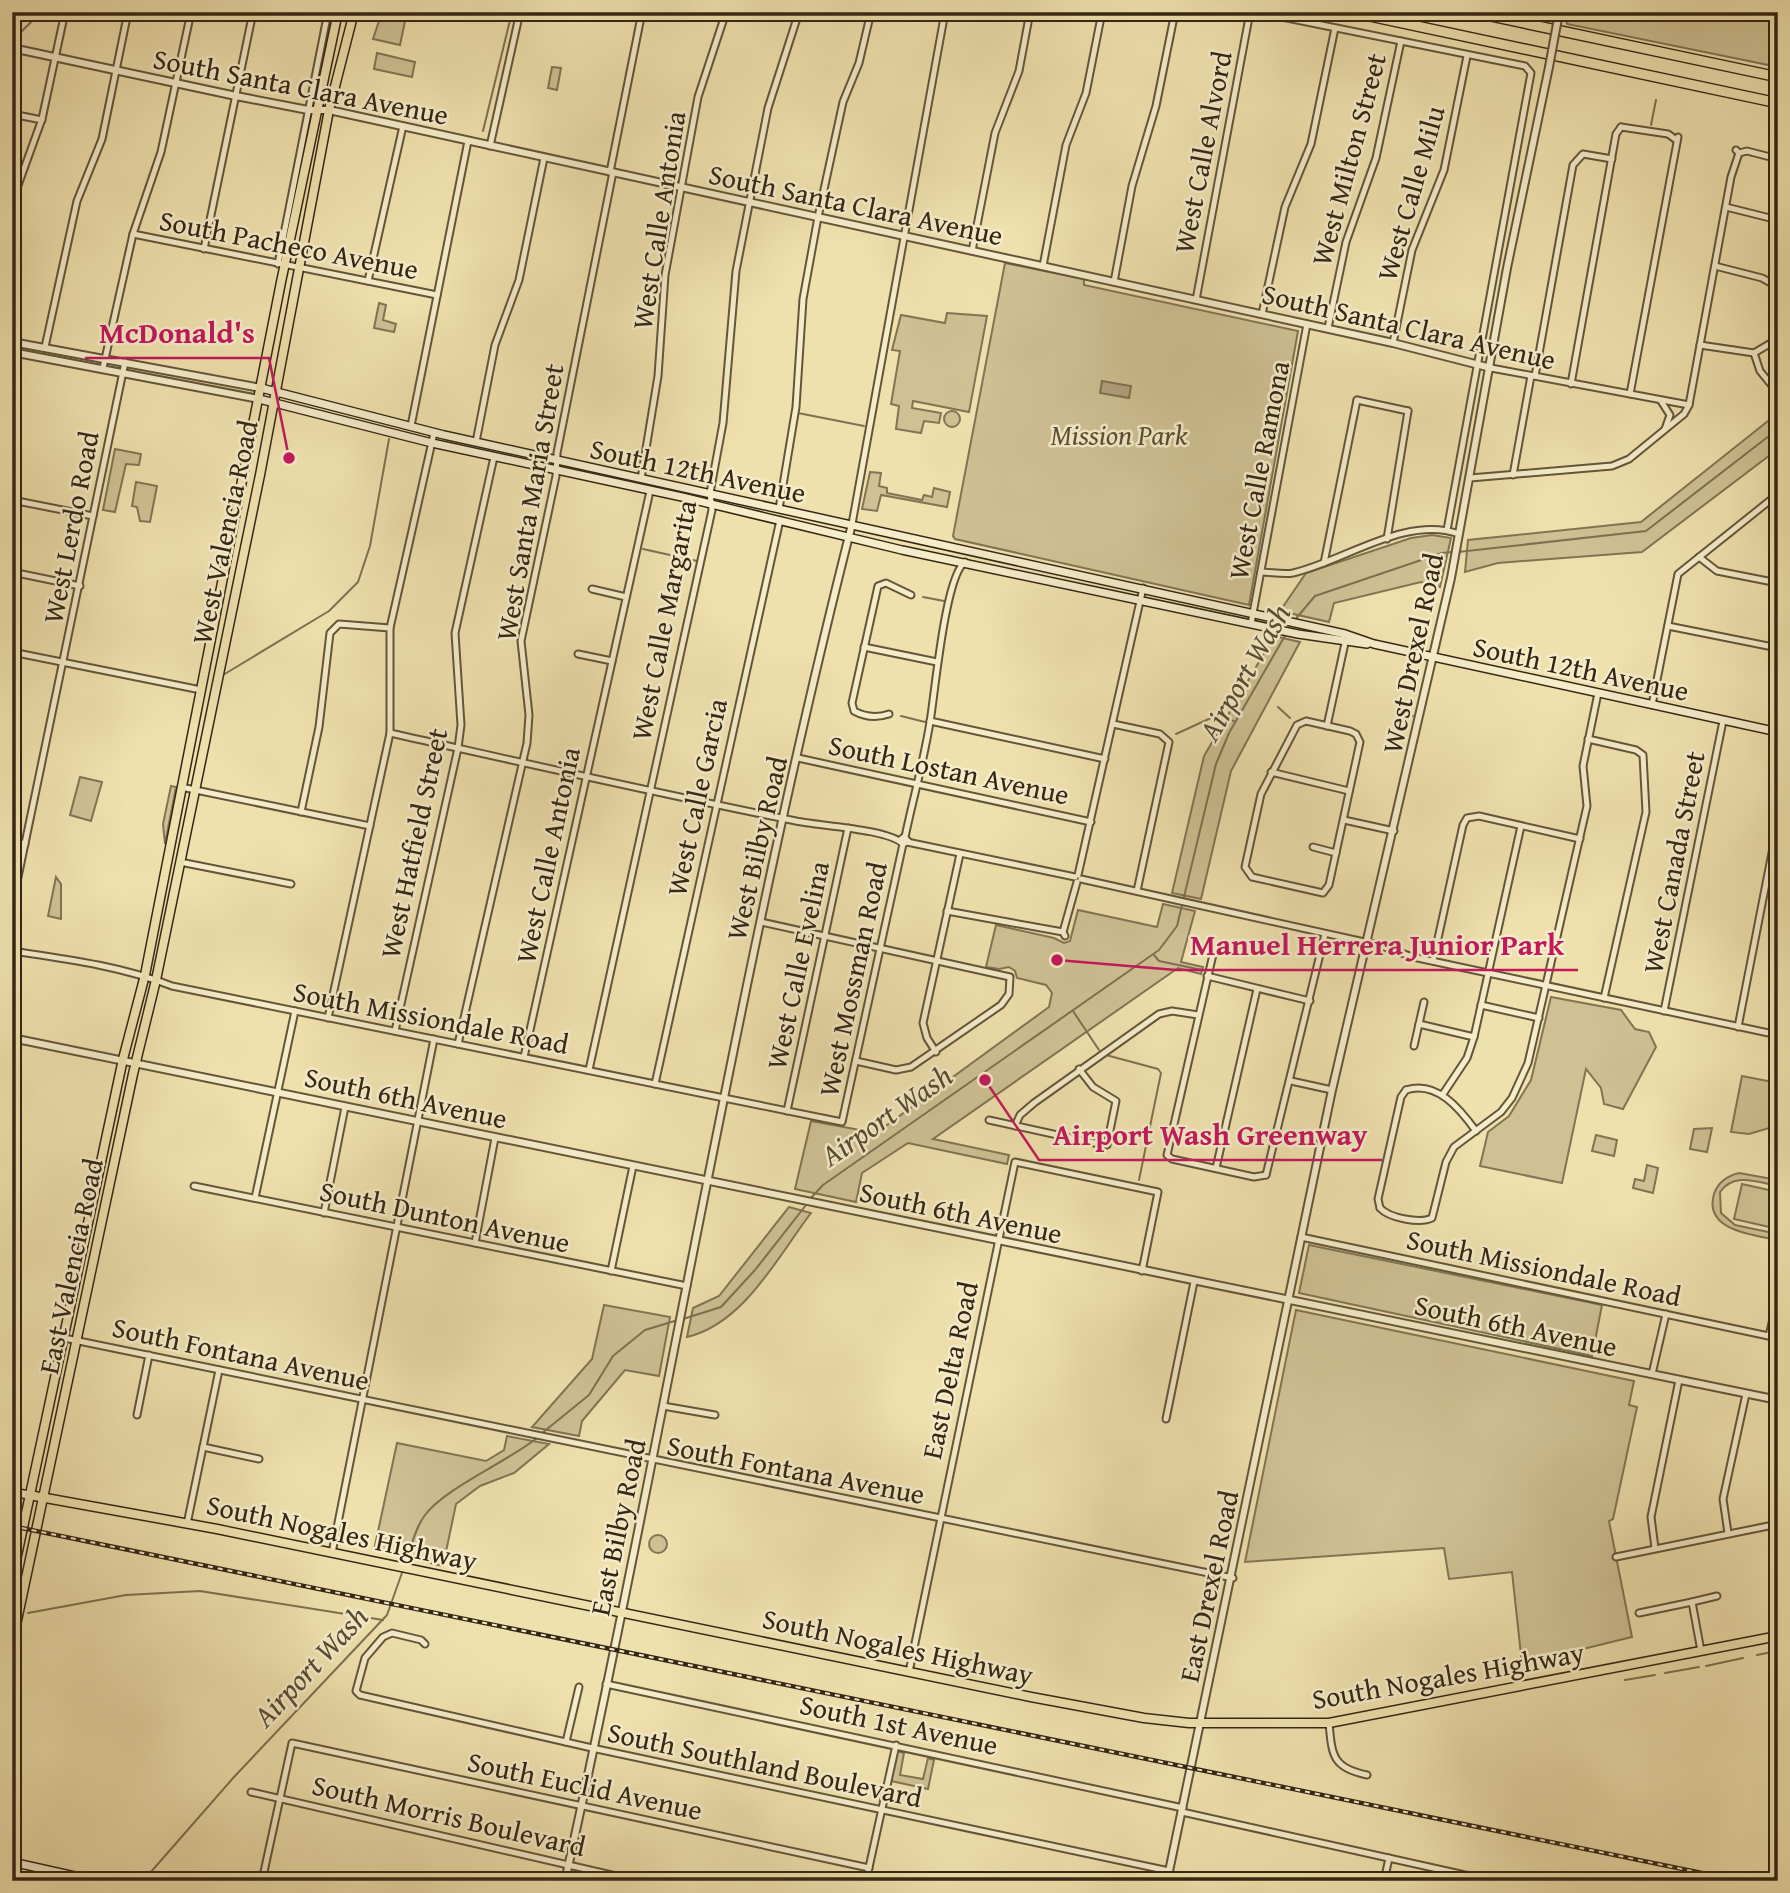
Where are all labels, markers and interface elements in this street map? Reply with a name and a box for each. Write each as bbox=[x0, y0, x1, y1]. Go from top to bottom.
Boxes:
street label: South Santa Clara Avenue bbox=[150, 37, 452, 135]
street label: West Calle Alvord bbox=[1162, 47, 1242, 257]
street label: West Milton Street bbox=[1300, 48, 1396, 270]
street label: West Calle Milu bbox=[1365, 101, 1455, 285]
street label: West Calle Antonia bbox=[621, 107, 696, 332]
street label: South Santa Clara Avenue bbox=[705, 153, 1007, 255]
street label: South Pacheco Avenue bbox=[156, 199, 422, 289]
street label: South Santa Clara Avenue bbox=[1258, 272, 1560, 380]
callout: McDonald's bbox=[85, 307, 269, 358]
text: McDonald's bbox=[99, 310, 255, 354]
street label: West Calle Ramona bbox=[1217, 356, 1299, 583]
street label: West Santa Maria Street bbox=[484, 360, 574, 644]
park label: Mission Park bbox=[1050, 414, 1188, 455]
street label: West Valencia Road bbox=[180, 416, 268, 648]
street label: West Lerdo Road bbox=[31, 427, 109, 627]
street label: South 12th Avenue bbox=[586, 427, 810, 513]
street label: West Calle Margarita bbox=[620, 496, 707, 744]
street label: West Drexel Road bbox=[1371, 549, 1453, 757]
water label: Airport Wash bbox=[1186, 595, 1301, 750]
street label: South 12th Avenue bbox=[1469, 625, 1693, 711]
street label: West Calle Garcia bbox=[655, 694, 737, 899]
street label: South Lostan Avenue bbox=[825, 723, 1073, 815]
street label: West Hatfield Street bbox=[369, 724, 457, 962]
street label: West Calle Antonia bbox=[504, 742, 590, 967]
street label: West Canada Street bbox=[1631, 747, 1715, 977]
street label: West Bilby Road bbox=[715, 752, 797, 944]
street label: West Calle Evelina bbox=[755, 856, 839, 1073]
street label: West Mossman Road bbox=[807, 858, 897, 1100]
callout: Manuel Herrera Junior Park bbox=[1176, 919, 1578, 970]
text: Manuel Herrera Junior Park bbox=[1190, 922, 1565, 966]
street label: South Missiondale Road bbox=[290, 970, 572, 1064]
water label: Airport Wash bbox=[810, 1053, 961, 1177]
street label: South 6th Avenue bbox=[301, 1056, 511, 1138]
callout: Airport Wash Greenway bbox=[1039, 1109, 1382, 1160]
text: Airport Wash Greenway bbox=[1053, 1112, 1368, 1156]
street label: East Valencia Road bbox=[27, 1154, 113, 1378]
street label: South Dunton Avenue bbox=[316, 1169, 574, 1263]
street label: South 6th Avenue bbox=[856, 1171, 1066, 1253]
street label: South Missiondale Road bbox=[1403, 1218, 1685, 1316]
street label: East Delta Road bbox=[910, 1277, 988, 1463]
street label: South 6th Avenue bbox=[1411, 1284, 1621, 1366]
street label: South Fontana Avenue bbox=[109, 1306, 373, 1400]
street label: South Fontana Avenue bbox=[664, 1424, 928, 1514]
street label: East Bilby Road bbox=[578, 1435, 656, 1619]
street label: South Nogales Highway bbox=[203, 1483, 481, 1581]
street label: East Drexel Road bbox=[1168, 1486, 1248, 1686]
water label: Airport Wash bbox=[241, 1595, 378, 1737]
street label: South Nogales Highway bbox=[759, 1597, 1037, 1695]
street label: South Nogales Highway bbox=[1309, 1631, 1587, 1719]
street label: South 1st Avenue bbox=[796, 1683, 1002, 1765]
street label: South Southland Boulevard bbox=[604, 1711, 926, 1817]
street label: South Euclid Avenue bbox=[464, 1740, 706, 1830]
street label: South Morris Boulevard bbox=[308, 1764, 590, 1866]

